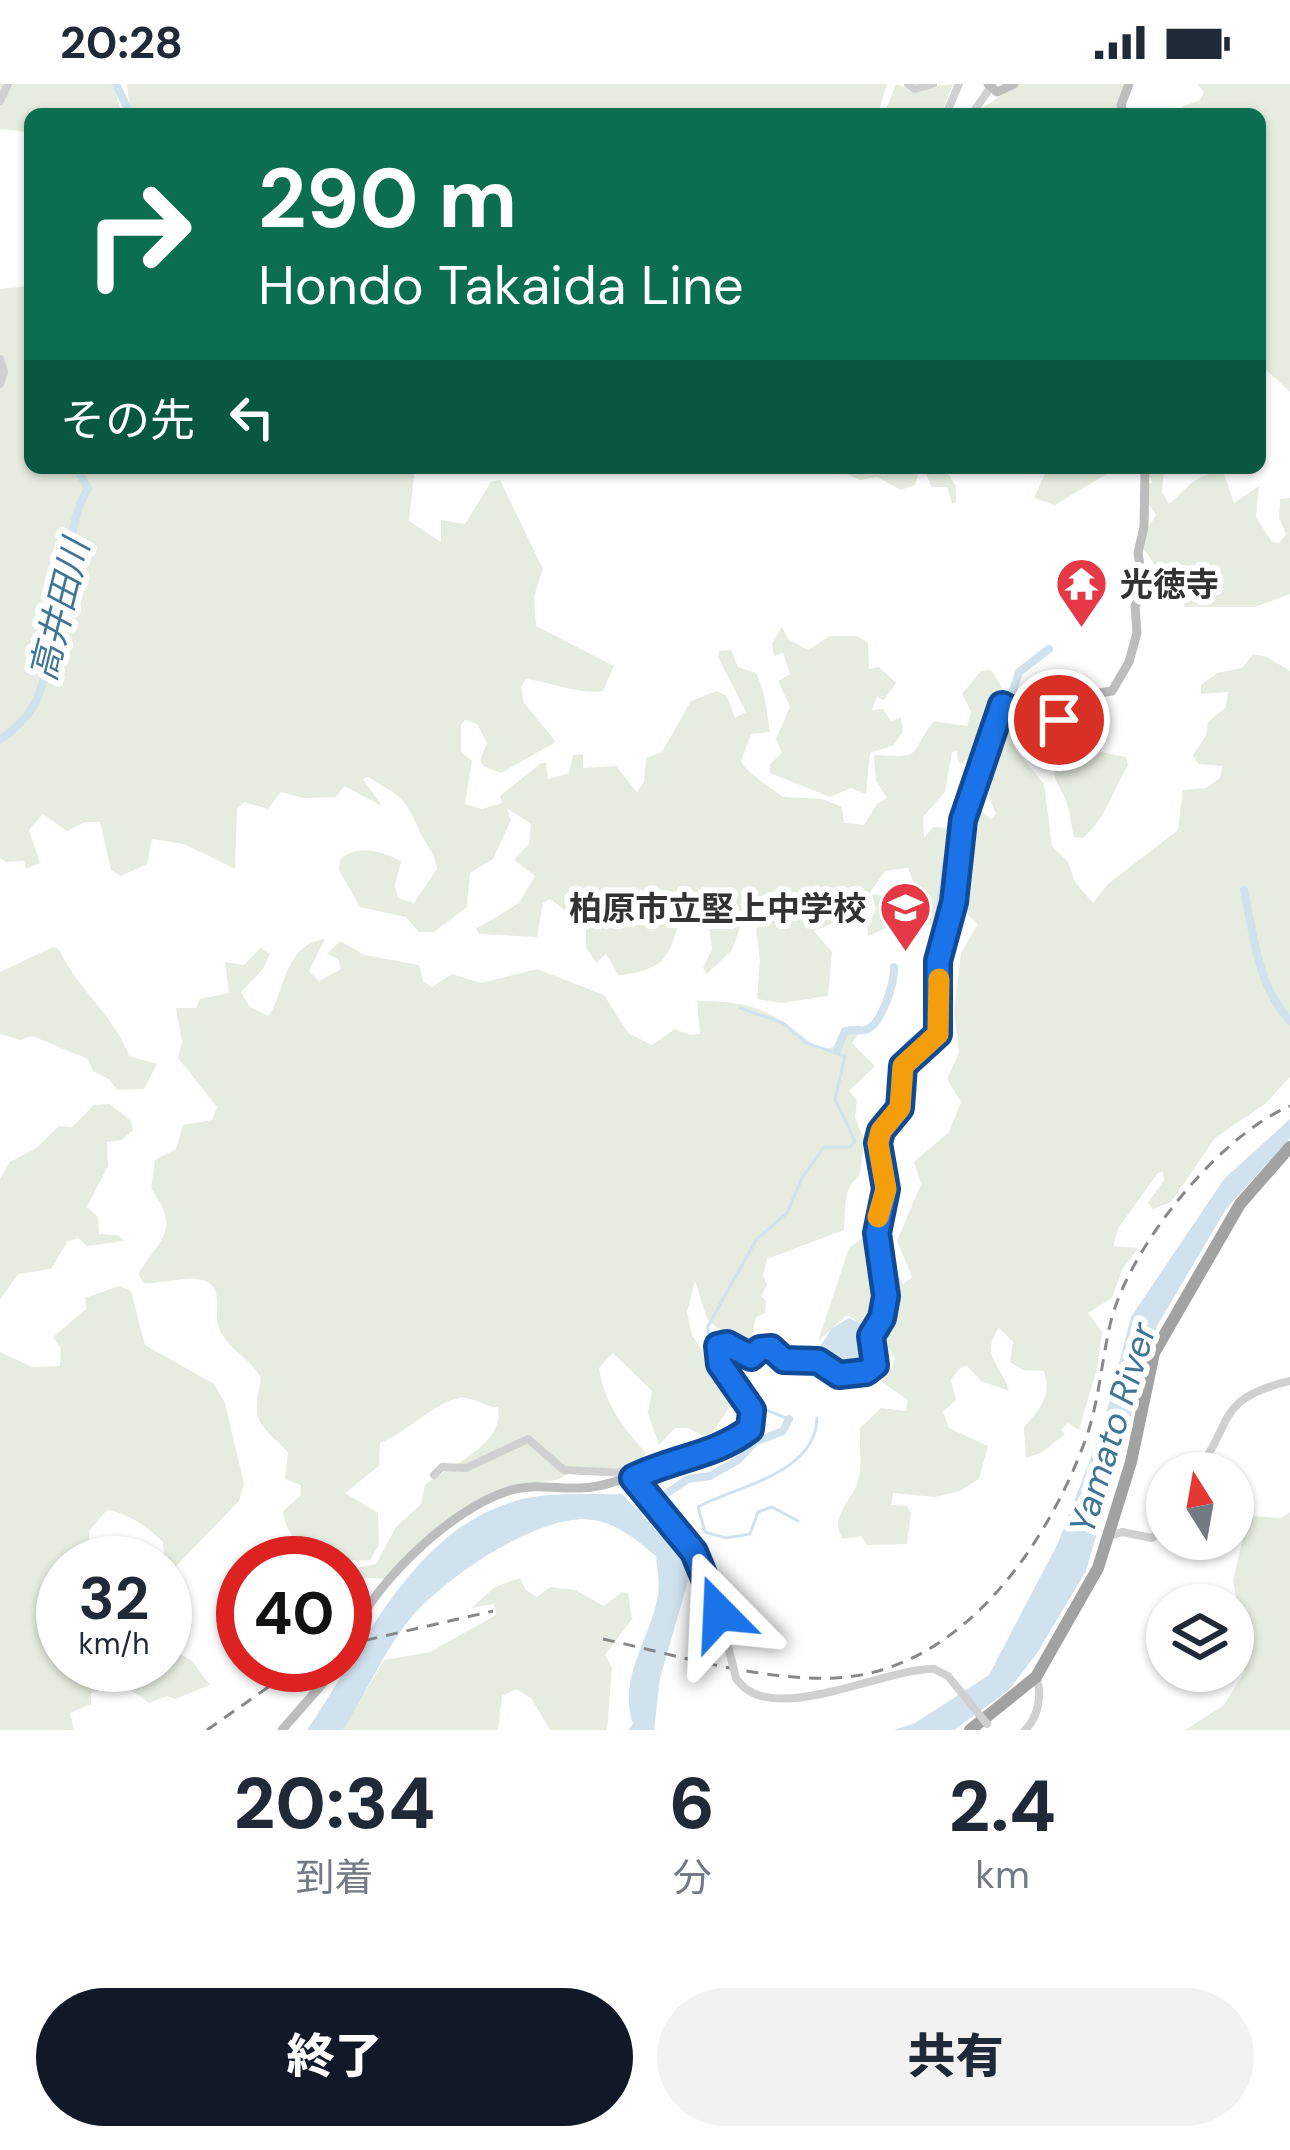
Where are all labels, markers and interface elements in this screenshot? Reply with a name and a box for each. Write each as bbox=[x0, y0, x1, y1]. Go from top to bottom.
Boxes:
text: 20:28 bbox=[60, 13, 183, 72]
text: 290 m bbox=[258, 144, 517, 253]
icon: right bbox=[60, 156, 216, 312]
text: Hondo Takaida Line bbox=[258, 250, 744, 321]
icon: left bbox=[219, 384, 285, 450]
text: その先 bbox=[60, 391, 195, 450]
water label: 高井田川 bbox=[19, 531, 101, 686]
temple icon: 光徳寺 bbox=[1053, 556, 1109, 630]
place label: 光徳寺 bbox=[1120, 563, 1219, 606]
pin bbox=[1008, 669, 1110, 771]
icon: arrive bbox=[1026, 687, 1092, 753]
school or university icon: 柏原市立堅上中学校 bbox=[877, 880, 933, 954]
place label: 柏原市立堅上中学校 bbox=[569, 887, 866, 930]
water label: Yamato River bbox=[1058, 1315, 1167, 1539]
north arrow bbox=[1146, 1452, 1254, 1560]
map controls bbox=[1146, 1452, 1254, 1692]
speed limit sign: 40 bbox=[216, 1536, 372, 1692]
position arrow bbox=[656, 1550, 782, 1676]
text: 32 bbox=[79, 1559, 149, 1638]
button: layers bbox=[1146, 1584, 1254, 1692]
text: km/h bbox=[79, 1624, 149, 1663]
text: 20:34 bbox=[234, 1757, 435, 1850]
text: 6 bbox=[669, 1757, 715, 1850]
text: 2.4 bbox=[949, 1760, 1056, 1853]
text: km bbox=[975, 1849, 1030, 1900]
text: 到着 bbox=[296, 1852, 374, 1903]
text: 分 bbox=[673, 1852, 712, 1903]
button: 終了 bbox=[36, 1988, 633, 2126]
button: 共有 bbox=[657, 1988, 1254, 2126]

